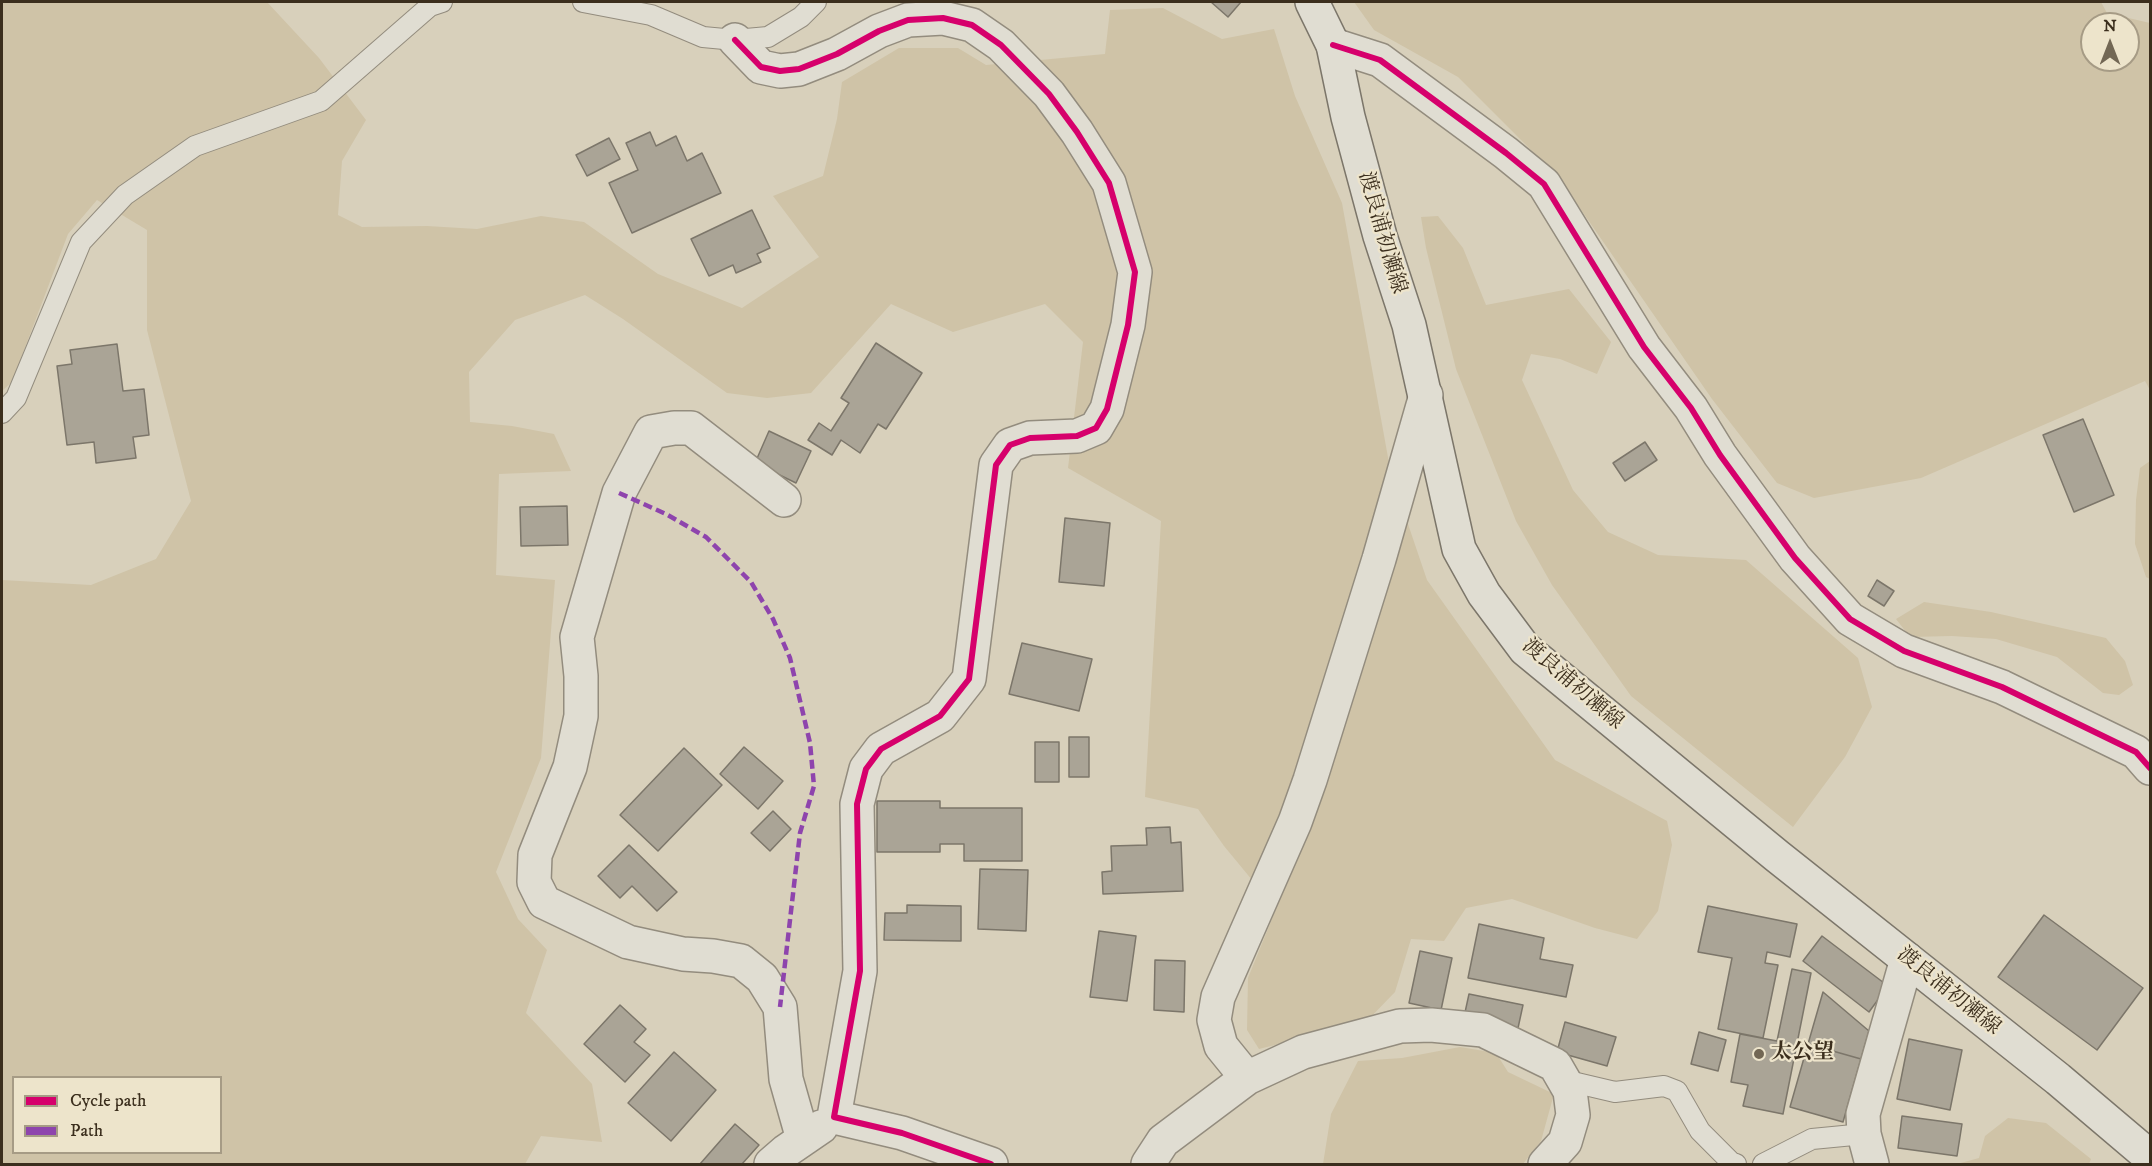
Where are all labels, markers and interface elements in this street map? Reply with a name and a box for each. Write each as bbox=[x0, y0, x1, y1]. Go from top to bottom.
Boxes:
north arrow bbox=[2080, 12, 2140, 72]
text: N bbox=[2103, 16, 2117, 36]
street label: 渡良浦初瀬線 bbox=[1352, 169, 1410, 297]
street label: 渡良浦初瀬線 bbox=[1516, 634, 1628, 736]
street label: 渡良浦初瀬線 bbox=[1891, 943, 2005, 1041]
place label: 太公望 bbox=[1771, 1041, 1834, 1067]
marker: 太公望 bbox=[1752, 1047, 1766, 1061]
legend bbox=[12, 1076, 222, 1154]
text: Cycle path bbox=[70, 1090, 147, 1112]
text: Path bbox=[70, 1120, 103, 1142]

